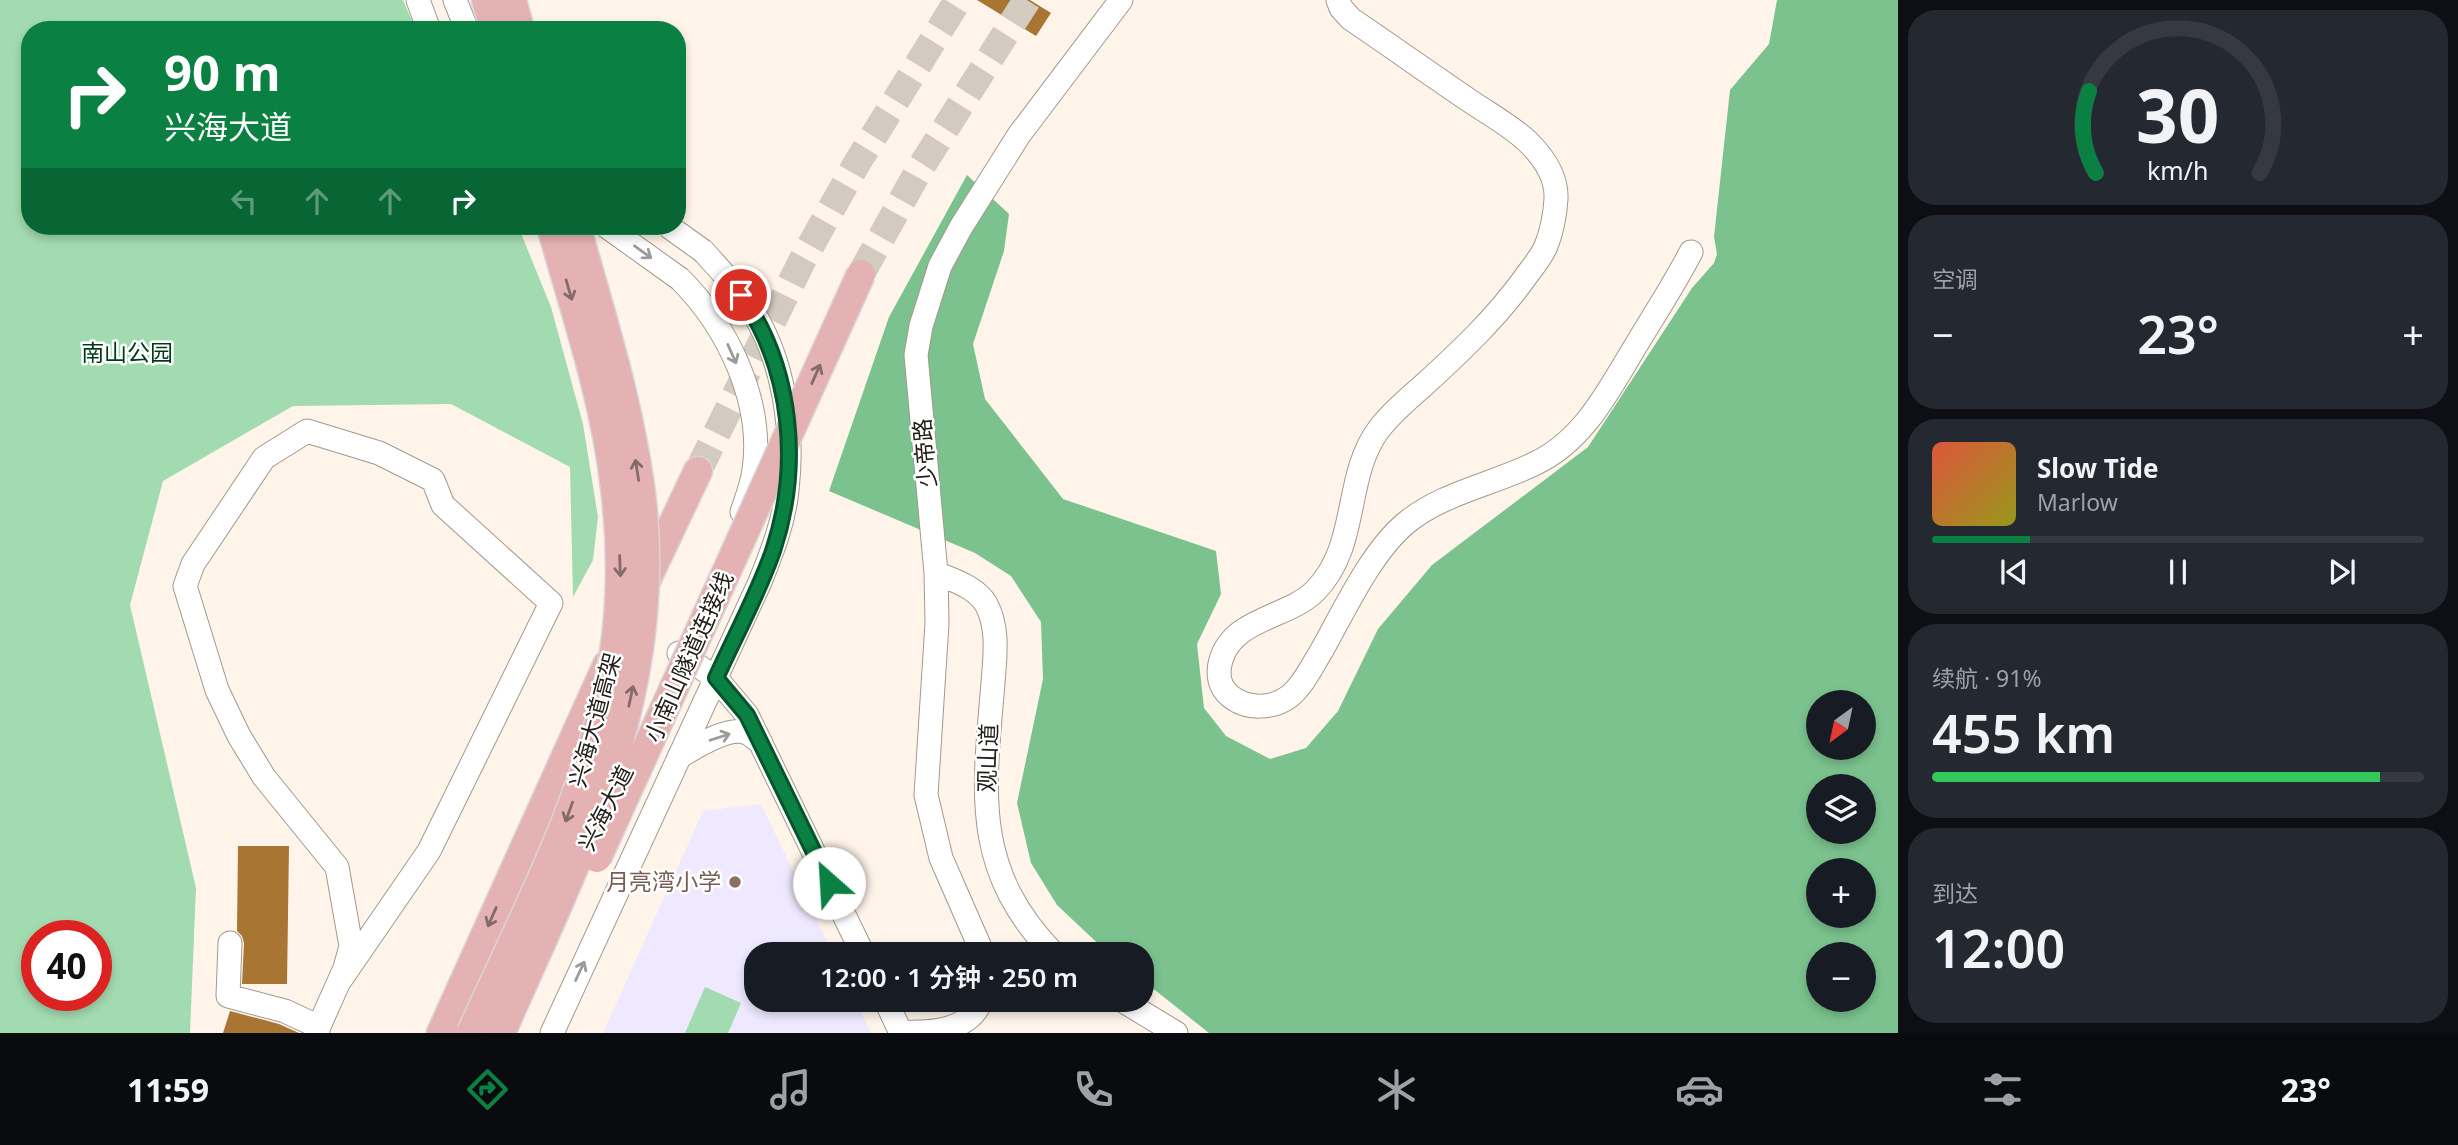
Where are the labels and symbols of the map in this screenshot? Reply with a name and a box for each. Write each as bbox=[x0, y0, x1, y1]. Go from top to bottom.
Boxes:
one-way arrow bbox=[633, 245, 652, 259]
pin bbox=[711, 265, 771, 325]
one-way arrow bbox=[563, 278, 576, 301]
park label: 南山公园 bbox=[81, 336, 173, 368]
one-way arrow bbox=[726, 343, 739, 364]
one-way arrow bbox=[810, 364, 823, 385]
street label: 少帝路 bbox=[905, 417, 943, 489]
one-way arrow bbox=[630, 459, 643, 481]
one-way arrow bbox=[613, 555, 627, 578]
street label: 小南山隧道连接线 bbox=[636, 566, 740, 747]
street label: 兴海大道高架 bbox=[561, 649, 627, 791]
one-way arrow bbox=[625, 685, 639, 708]
north arrow bbox=[1806, 690, 1876, 760]
street label: 观山道 bbox=[970, 723, 1004, 793]
one-way arrow bbox=[708, 729, 730, 742]
street label: 兴海大道 bbox=[570, 759, 640, 856]
one-way arrow bbox=[562, 800, 575, 822]
position arrow bbox=[792, 846, 866, 920]
place label: 月亮湾小学 bbox=[606, 865, 721, 897]
marker: 月亮湾小学 bbox=[727, 874, 743, 890]
one-way arrow bbox=[485, 906, 498, 928]
speed limit sign: 40 bbox=[21, 920, 112, 1011]
one-way arrow bbox=[574, 961, 587, 982]

